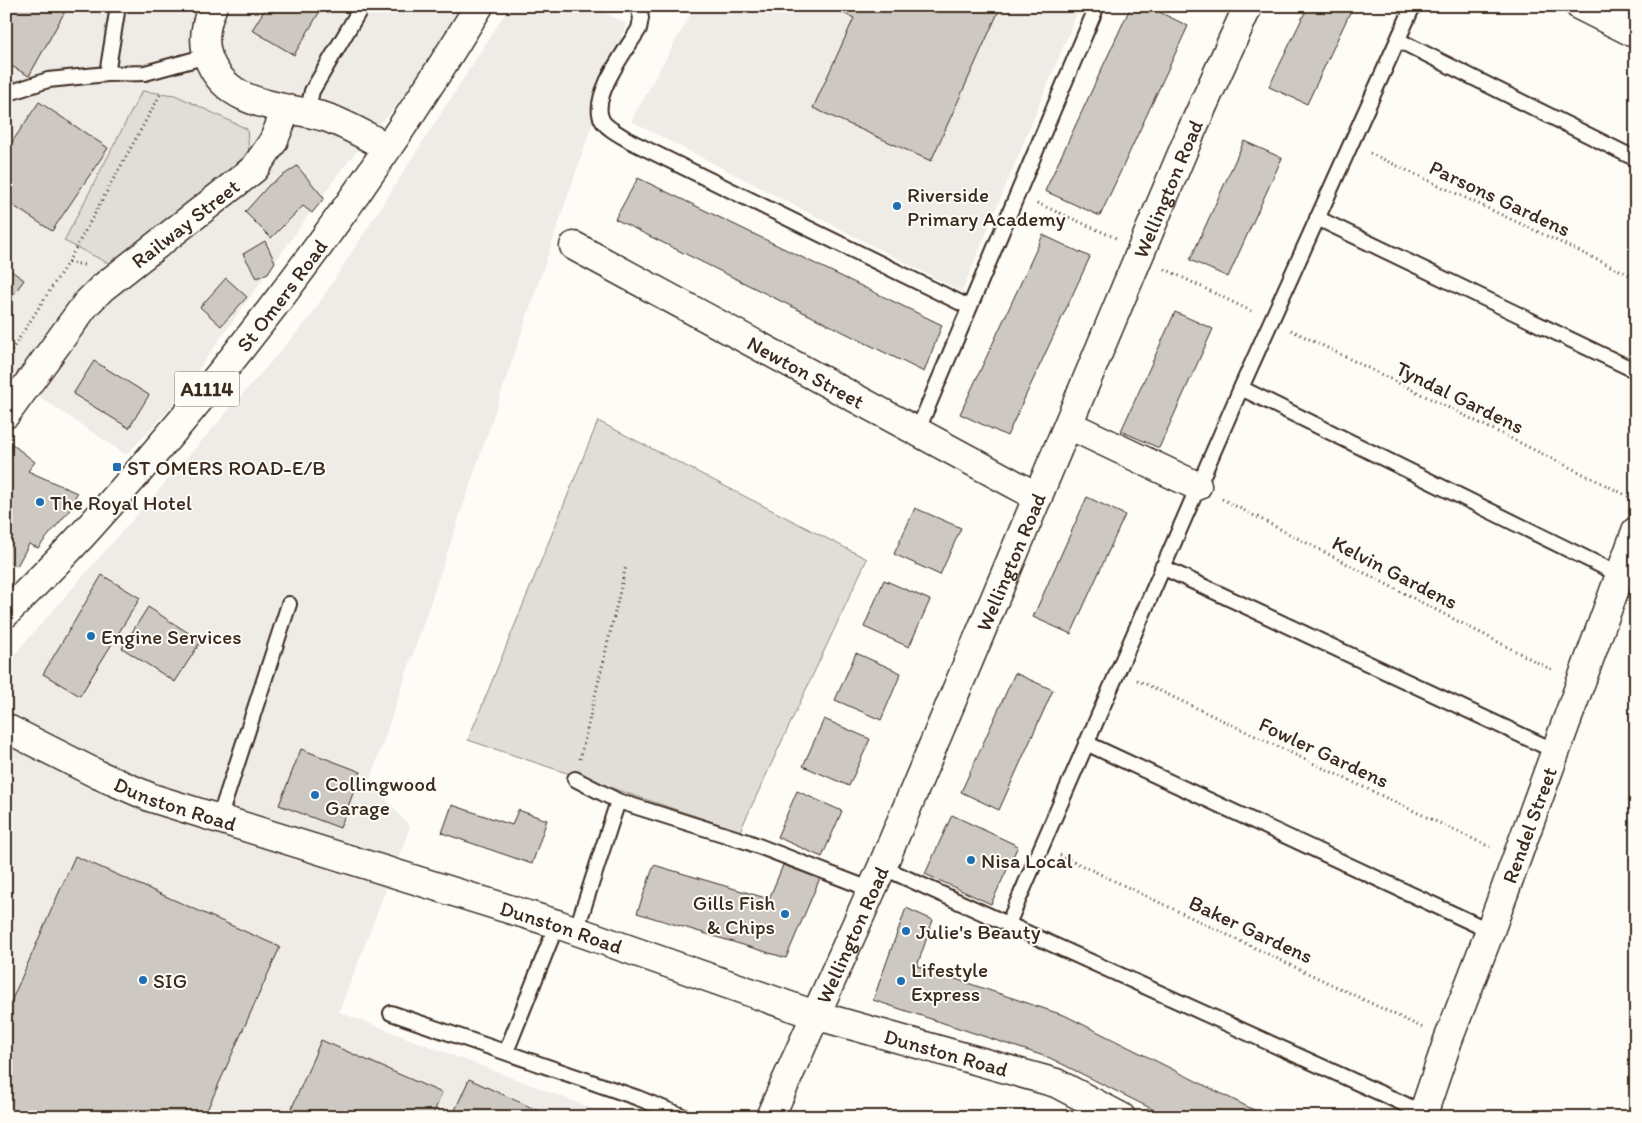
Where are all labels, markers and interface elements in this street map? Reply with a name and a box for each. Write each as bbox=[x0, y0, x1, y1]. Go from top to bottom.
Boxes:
street label: Wellington Road bbox=[1127, 115, 1208, 261]
street label: Parsons Gardens bbox=[1426, 154, 1574, 242]
street label: Railway Street bbox=[126, 173, 244, 273]
place label: Riverside Primary Academy bbox=[907, 182, 1066, 231]
marker: Riverside Primary Academy bbox=[891, 200, 903, 212]
street label: St Omers Road bbox=[231, 234, 332, 356]
street label: Newton Street bbox=[743, 330, 869, 413]
street label: Tyndal Gardens bbox=[1392, 355, 1528, 439]
road number: A1114 bbox=[174, 372, 240, 406]
place label: ST OMERS ROAD-E/B bbox=[127, 455, 326, 480]
marker: ST OMERS ROAD-E/B bbox=[111, 461, 123, 473]
street label: Wellington Road bbox=[970, 489, 1051, 635]
place label: The Royal Hotel bbox=[50, 490, 192, 515]
marker: The Royal Hotel bbox=[34, 496, 46, 508]
street label: Kelvin Gardens bbox=[1328, 530, 1462, 614]
place label: Engine Services bbox=[101, 624, 242, 649]
marker: Engine Services bbox=[85, 630, 97, 642]
street label: Fowler Gardens bbox=[1255, 711, 1393, 793]
street label: Rendel Street bbox=[1496, 763, 1561, 887]
street label: Dunston Road bbox=[111, 771, 240, 836]
place label: Collingwood Garage bbox=[325, 771, 437, 820]
marker: Collingwood Garage bbox=[309, 789, 321, 801]
place label: Nisa Local bbox=[981, 848, 1073, 873]
marker: Nisa Local bbox=[965, 854, 977, 866]
street label: Wellington Road bbox=[810, 862, 894, 1007]
street label: Baker Gardens bbox=[1185, 889, 1317, 969]
place label: Gills Fish & Chips bbox=[693, 890, 775, 939]
street label: Dunston Road bbox=[497, 895, 626, 959]
marker: Gills Fish & Chips bbox=[779, 908, 791, 920]
place label: Julie's Beauty bbox=[916, 919, 1041, 944]
marker: Julie's Beauty bbox=[900, 925, 912, 937]
place label: Lifestyle Express bbox=[911, 957, 988, 1006]
place label: SIG bbox=[153, 968, 187, 993]
marker: SIG bbox=[137, 974, 149, 986]
marker: Lifestyle Express bbox=[895, 975, 907, 987]
street label: Dunston Road bbox=[881, 1023, 1011, 1081]

